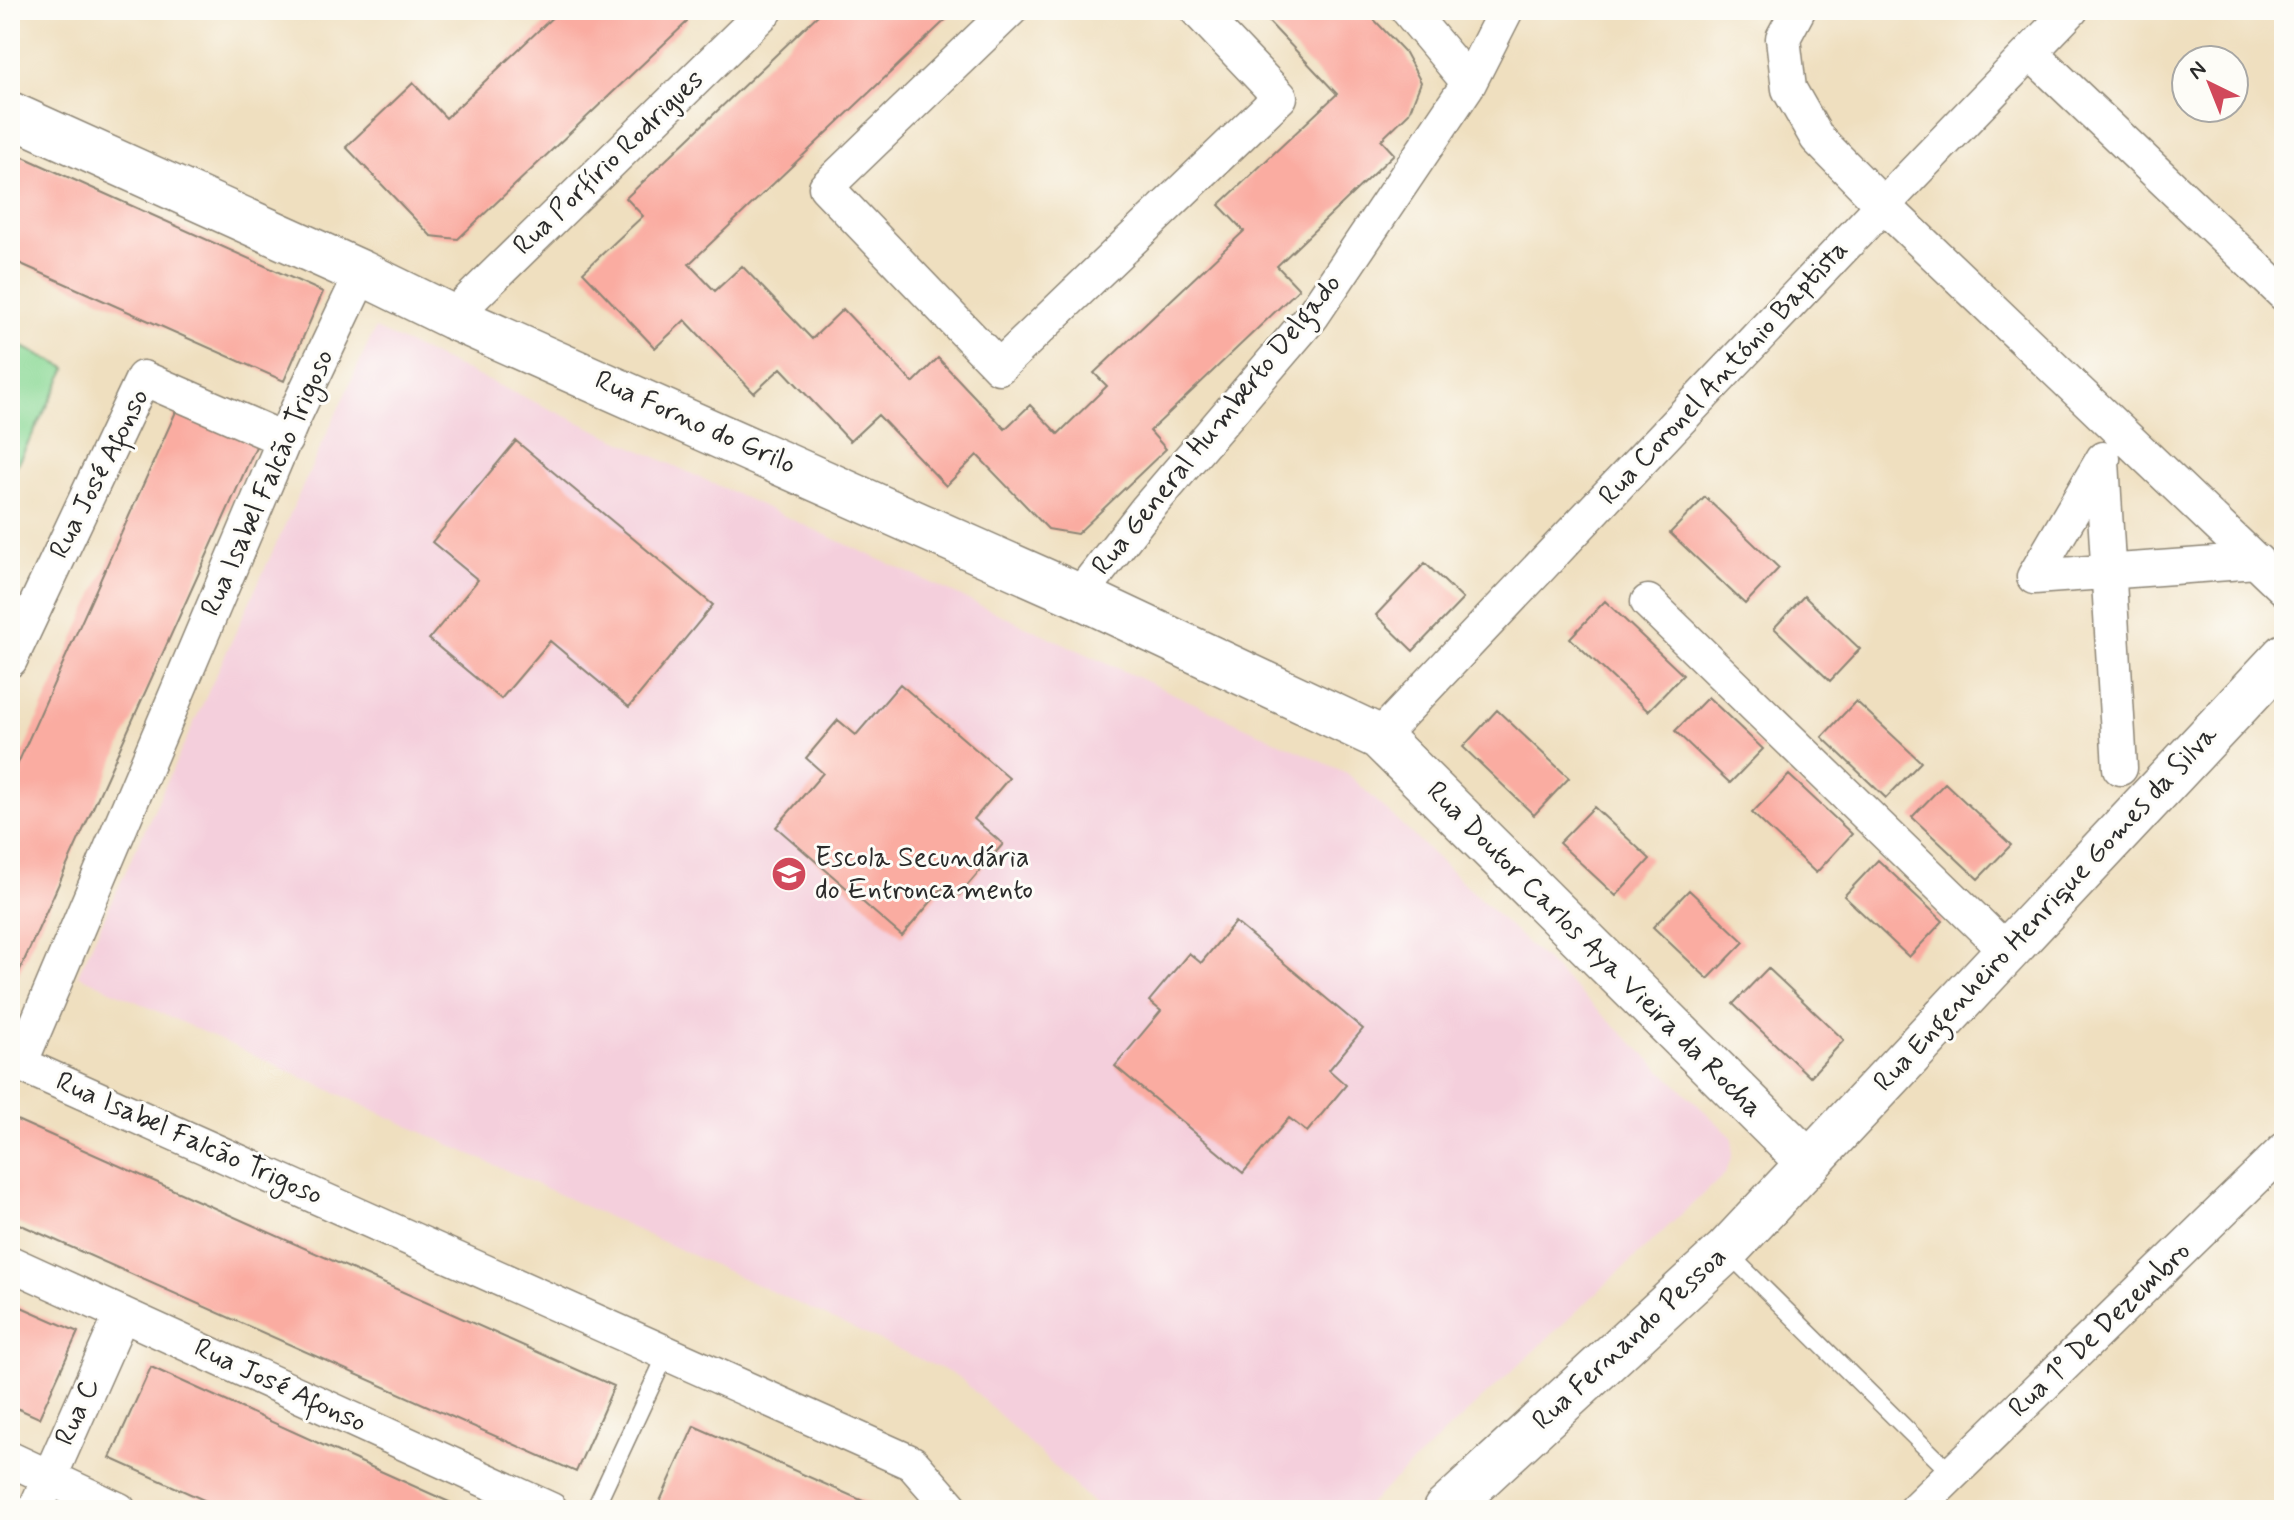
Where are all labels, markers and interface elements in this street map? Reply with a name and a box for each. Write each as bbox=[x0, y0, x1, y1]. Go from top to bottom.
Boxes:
north arrow bbox=[2170, 44, 2250, 124]
text: N bbox=[2183, 56, 2213, 86]
street label: Rua Porfírio Rodrigues bbox=[505, 62, 713, 264]
street label: Rua Coronel António Baptista bbox=[1591, 232, 1857, 514]
street label: Rua General Humberto Delgado bbox=[1084, 267, 1353, 585]
street label: Rua Isabel Falcão Trigoso bbox=[192, 344, 345, 623]
street label: Rua Forno do Grilo bbox=[589, 362, 801, 484]
street label: Rua José Afonso bbox=[41, 383, 161, 566]
street label: Rua Engenheiro Henrique Gomes da Silva bbox=[1866, 717, 2229, 1102]
street label: Rua Doutor Carlos Aya Vieira da Rocha bbox=[1418, 774, 1770, 1126]
place label: Escola Secundária do Entroncamento bbox=[815, 840, 1033, 909]
school or university icon: Escola Secundária do Entroncamento bbox=[770, 855, 808, 893]
street label: Rua Isabel Falcão Trigoso bbox=[49, 1063, 328, 1216]
street label: Rua 1º De Dezembro bbox=[2001, 1234, 2199, 1426]
street label: Rua Fernando Pessoa bbox=[1525, 1239, 1735, 1439]
street label: Rua José Afonso bbox=[187, 1330, 372, 1444]
street label: Rua C bbox=[47, 1372, 109, 1452]

